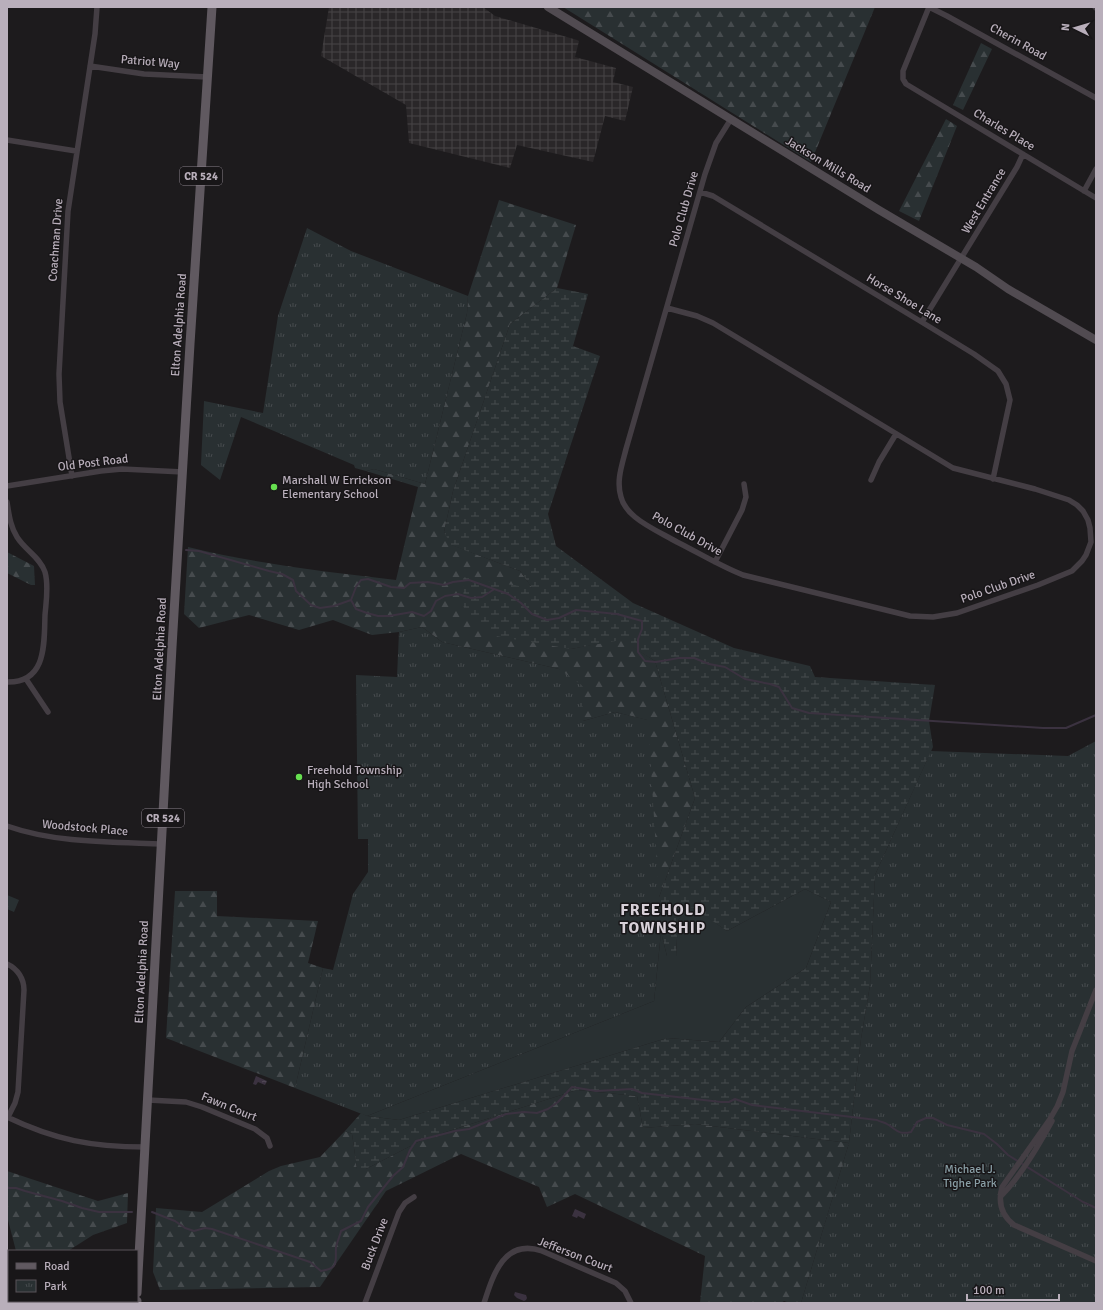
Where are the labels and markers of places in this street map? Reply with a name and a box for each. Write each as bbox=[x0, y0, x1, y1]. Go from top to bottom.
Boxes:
place label: Marshall W Errickson Elementary School bbox=[282, 473, 391, 502]
marker: Marshall W Errickson Elementary School bbox=[269, 482, 279, 492]
place label: Freehold Township High School bbox=[307, 763, 402, 792]
marker: Freehold Township High School bbox=[294, 772, 304, 782]

